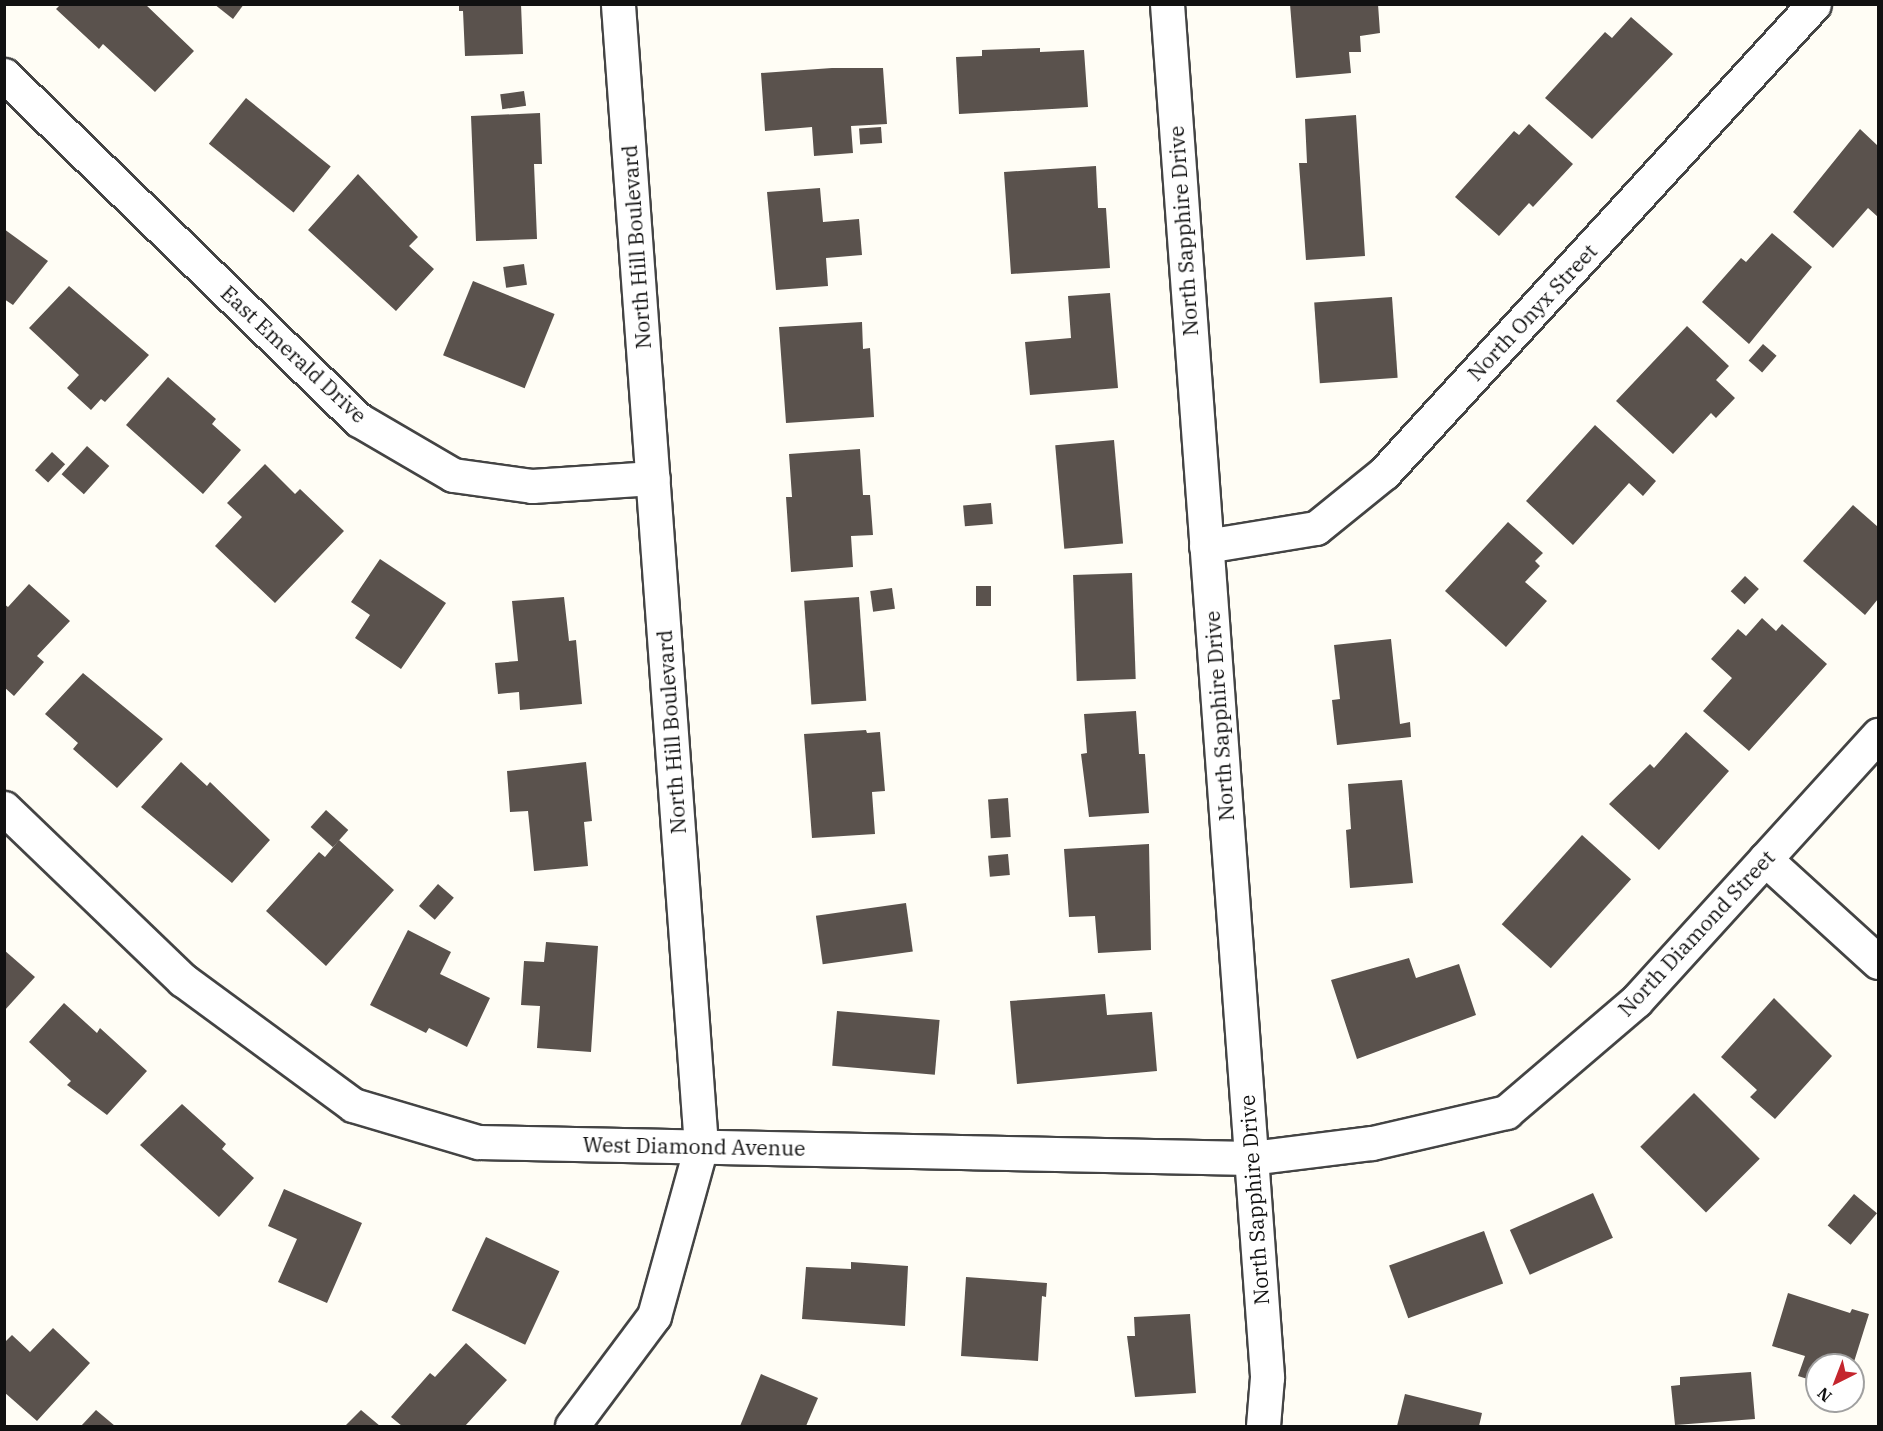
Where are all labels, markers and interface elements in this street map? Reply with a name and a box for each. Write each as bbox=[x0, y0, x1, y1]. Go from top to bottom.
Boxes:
street label: North Sapphire Drive bbox=[1163, 125, 1203, 337]
street label: North Hill Boulevard bbox=[616, 144, 656, 350]
street label: North Onyx Street bbox=[1462, 238, 1602, 386]
street label: East Emerald Drive bbox=[216, 280, 372, 428]
street label: North Sapphire Drive bbox=[1199, 610, 1239, 822]
street label: North Hill Boulevard bbox=[651, 629, 691, 835]
street label: North Diamond Street bbox=[1613, 845, 1779, 1021]
street label: North Sapphire Drive bbox=[1234, 1094, 1274, 1306]
street label: West Diamond Avenue bbox=[582, 1131, 806, 1161]
north arrow bbox=[1805, 1353, 1865, 1413]
text: N bbox=[1813, 1383, 1836, 1407]

